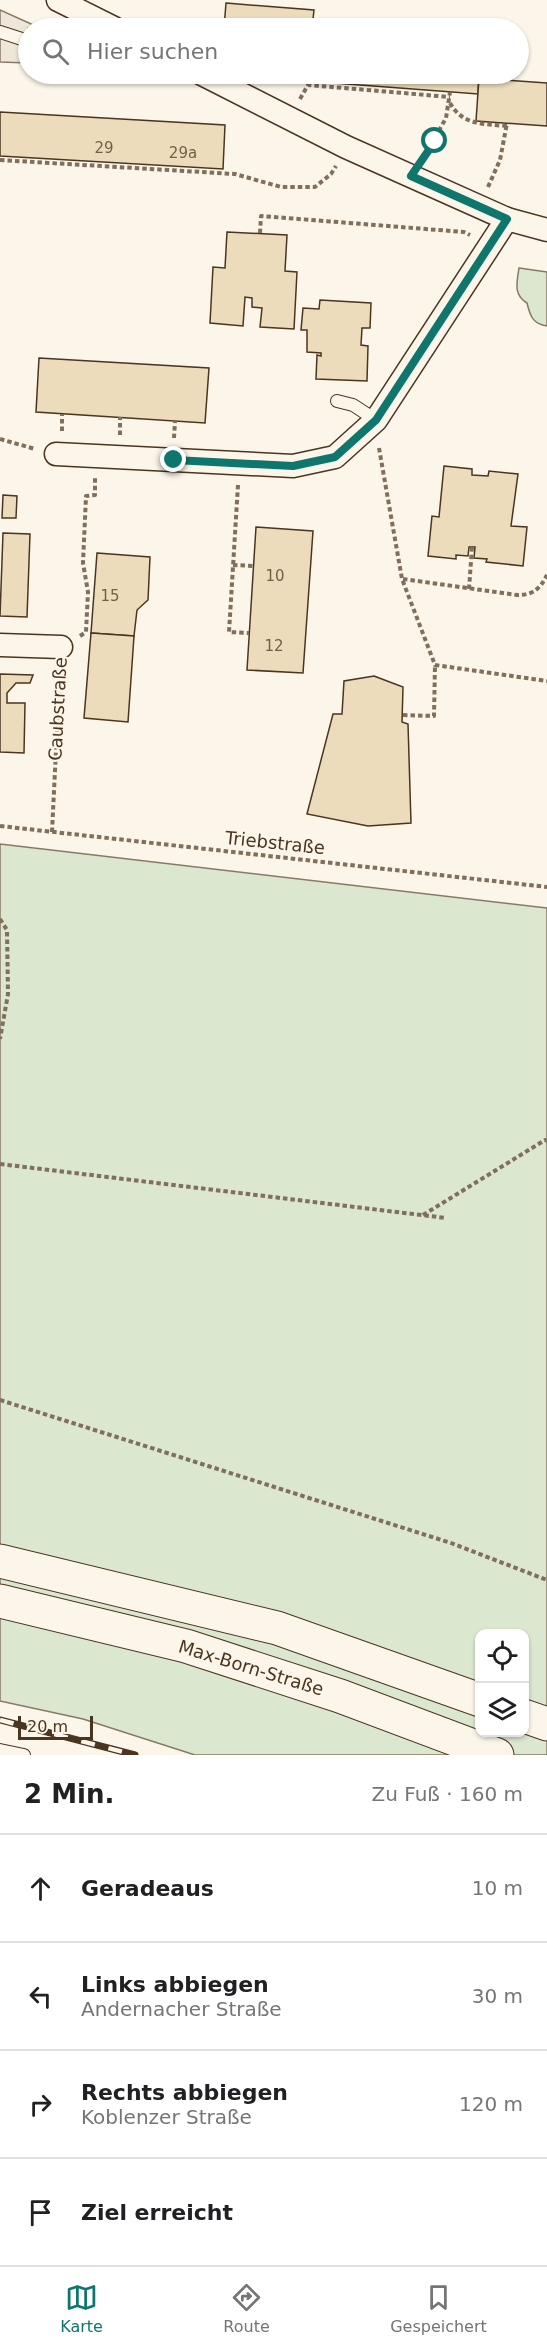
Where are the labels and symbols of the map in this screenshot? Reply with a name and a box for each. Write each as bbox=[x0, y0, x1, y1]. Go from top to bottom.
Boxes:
route start bbox=[421, 127, 447, 153]
house number: 29 bbox=[94, 139, 114, 157]
house number: 29a bbox=[169, 144, 197, 162]
route end bbox=[160, 446, 186, 472]
house number: 10 bbox=[265, 567, 285, 585]
house number: 15 bbox=[100, 587, 120, 605]
house number: 12 bbox=[264, 637, 284, 655]
street label: Caubstraße bbox=[44, 657, 71, 761]
street label: Triebstraße bbox=[223, 827, 326, 858]
street label: Max-Born-Straße bbox=[176, 1635, 326, 1700]
scale bar bbox=[18, 1713, 93, 1740]

